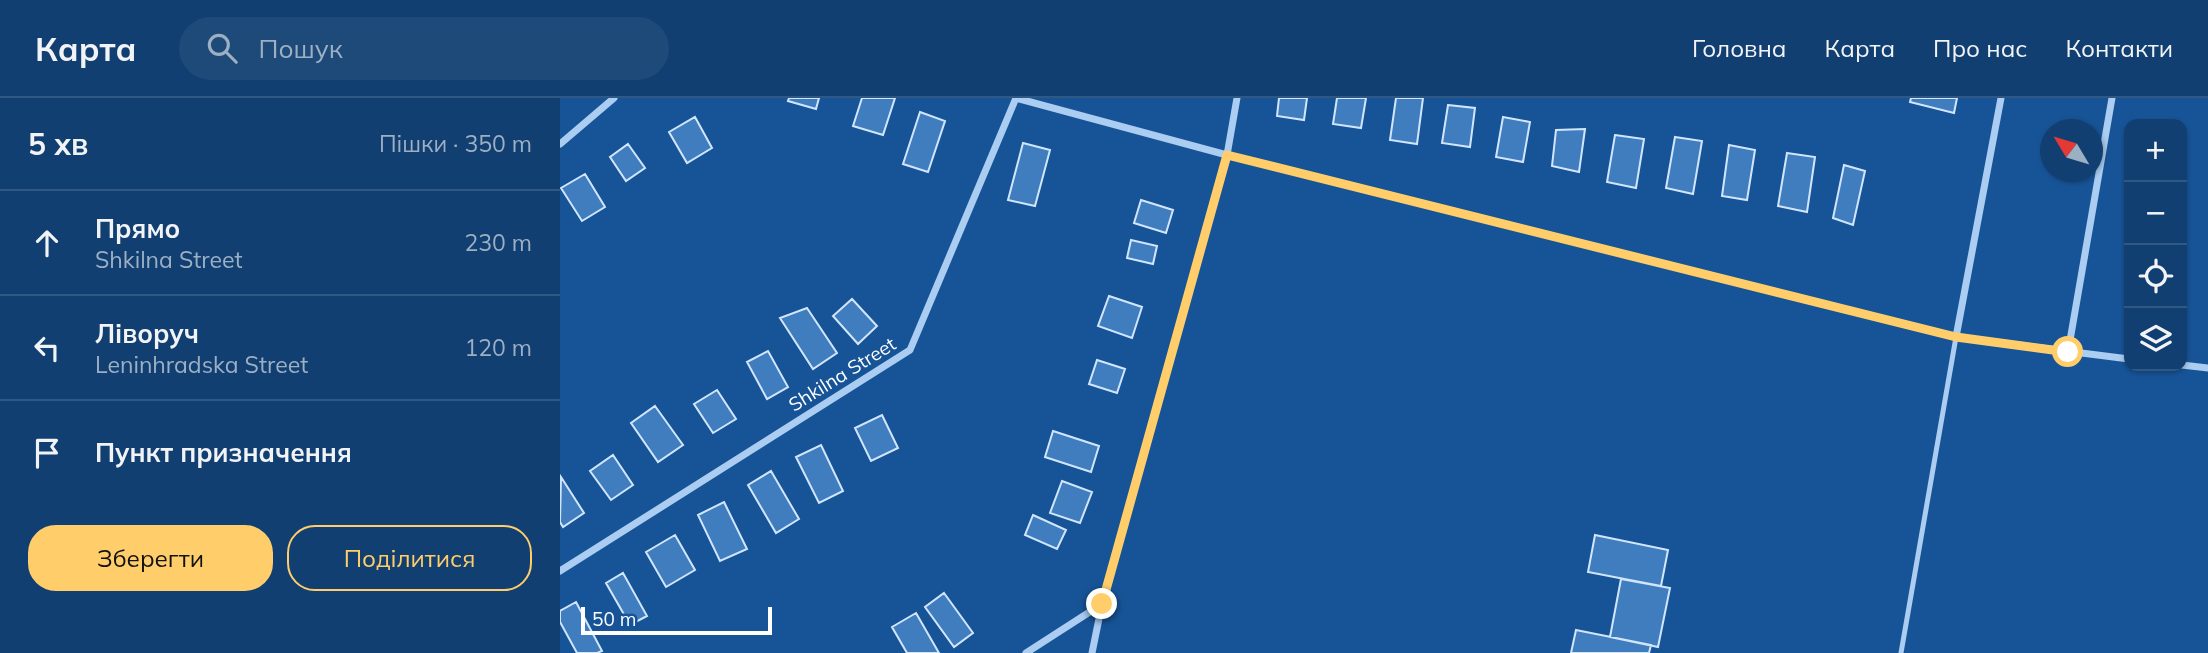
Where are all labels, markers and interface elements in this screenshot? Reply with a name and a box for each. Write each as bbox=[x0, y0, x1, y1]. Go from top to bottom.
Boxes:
search box bbox=[179, 17, 669, 80]
text: Карта bbox=[35, 28, 137, 69]
icon: search bbox=[203, 29, 241, 67]
text: Пошук bbox=[259, 32, 343, 65]
text: Головна bbox=[1692, 33, 1786, 63]
text: Карта bbox=[1824, 33, 1895, 63]
text: Про нас bbox=[1933, 33, 2027, 63]
text: Контакти bbox=[2065, 33, 2173, 63]
north arrow bbox=[2040, 119, 2103, 182]
map controls bbox=[2124, 119, 2187, 371]
button: + bbox=[2124, 119, 2187, 182]
text: 5 хв bbox=[28, 125, 88, 163]
text: Пішки · 350 m bbox=[379, 129, 532, 158]
button: − bbox=[2124, 182, 2187, 245]
text: Прямо bbox=[95, 212, 180, 245]
icon: ahead bbox=[28, 224, 66, 262]
text: 230 m bbox=[464, 228, 532, 257]
text: Shkilna Street bbox=[95, 245, 242, 274]
button: locate bbox=[2124, 245, 2187, 308]
button: layers bbox=[2124, 308, 2187, 371]
text: Ліворуч bbox=[95, 317, 199, 350]
icon: left bbox=[28, 329, 66, 367]
street label: Shkilna Street bbox=[784, 331, 900, 416]
text: 120 m bbox=[464, 333, 532, 362]
route start bbox=[2052, 336, 2083, 367]
text: Leninhradska Street bbox=[95, 350, 308, 379]
icon: arrive bbox=[28, 434, 66, 472]
text: Пункт призначення bbox=[95, 436, 352, 469]
button: Зберегти bbox=[28, 525, 273, 591]
button: Поділитися bbox=[287, 525, 532, 591]
route end bbox=[1086, 588, 1117, 619]
scale bar bbox=[581, 604, 772, 636]
text: 50 m bbox=[592, 607, 636, 631]

